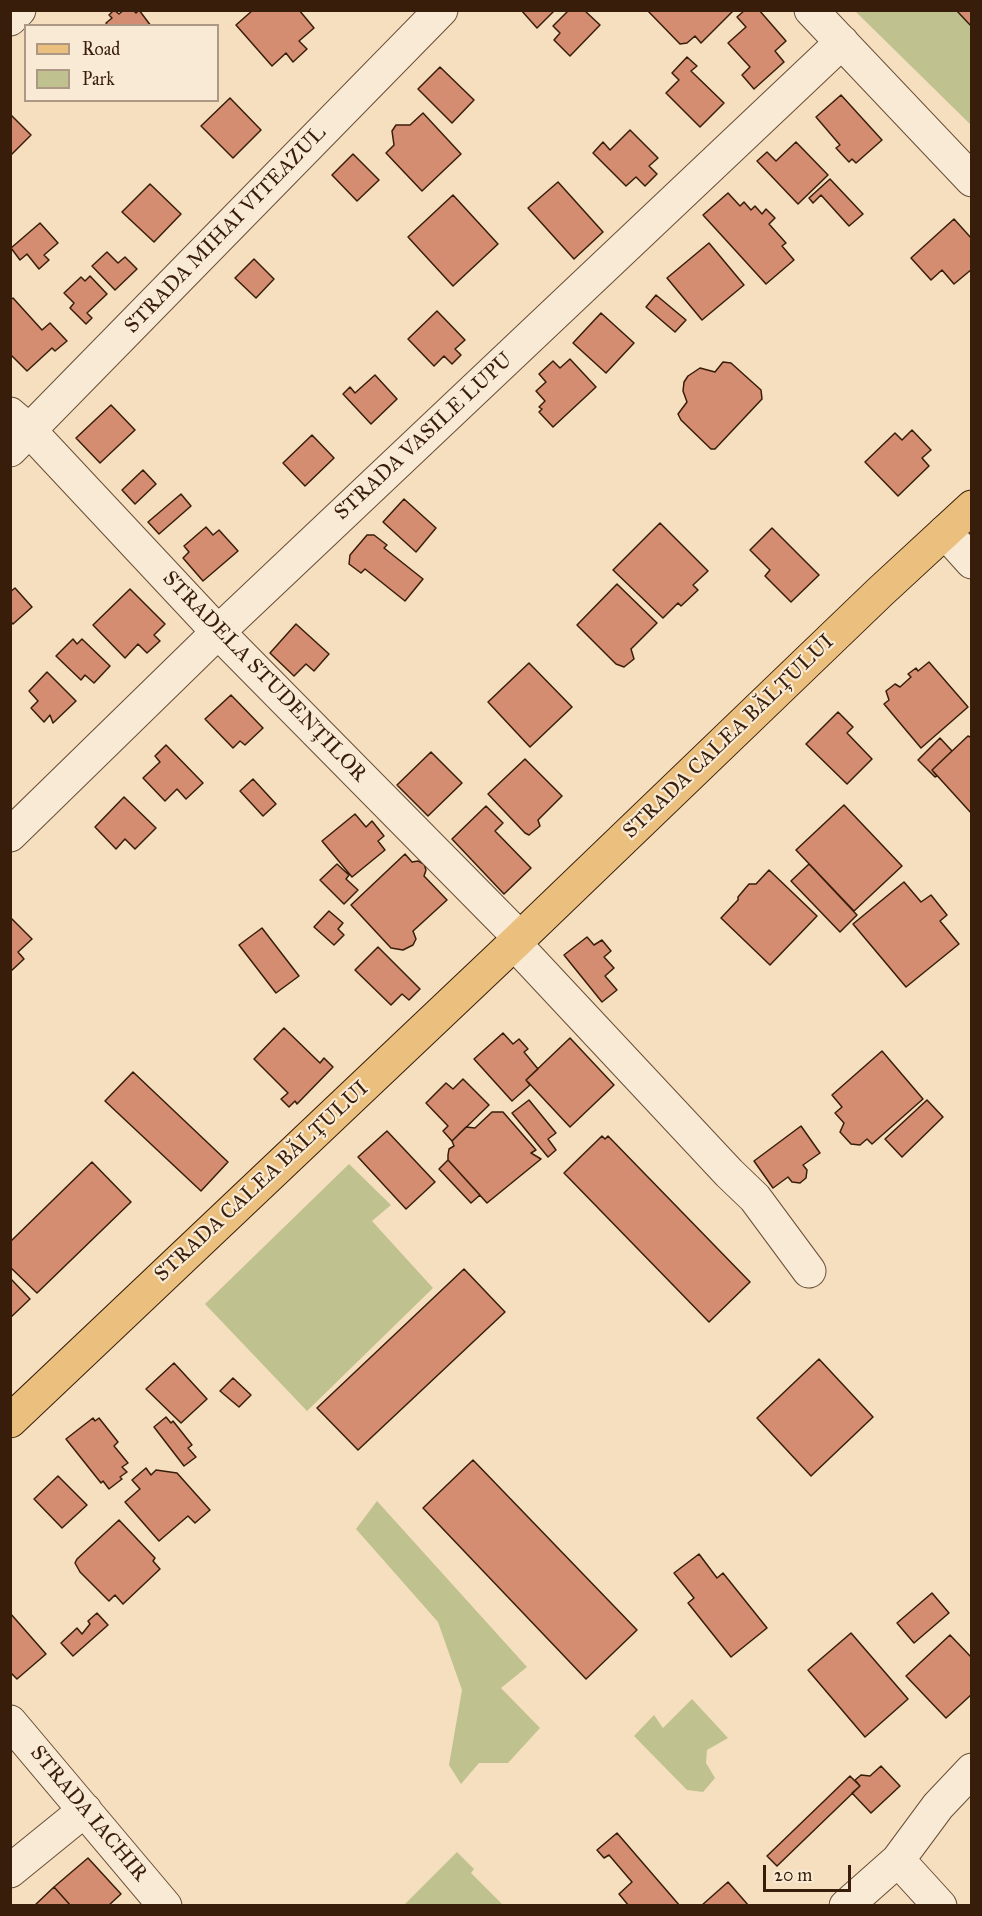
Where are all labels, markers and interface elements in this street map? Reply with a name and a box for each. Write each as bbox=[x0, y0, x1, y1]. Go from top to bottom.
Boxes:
legend bbox=[24, 24, 219, 102]
text: Road bbox=[82, 38, 120, 60]
text: Park bbox=[82, 68, 115, 90]
street label: STRADA MIHAI VITEAZUL bbox=[120, 121, 332, 339]
street label: STRADA VASILE LUPU bbox=[330, 348, 518, 526]
street label: STRADELA STUDENȚILOR bbox=[157, 566, 371, 788]
street label: STRADA CALEA BĂLȚULUI bbox=[618, 630, 840, 844]
street label: STRADA CALEA BĂLȚULUI bbox=[150, 1076, 374, 1288]
street label: STRADA IACHIR bbox=[24, 1741, 152, 1887]
scale bar bbox=[766, 1853, 854, 1891]
text: 20 m bbox=[774, 1864, 812, 1886]

